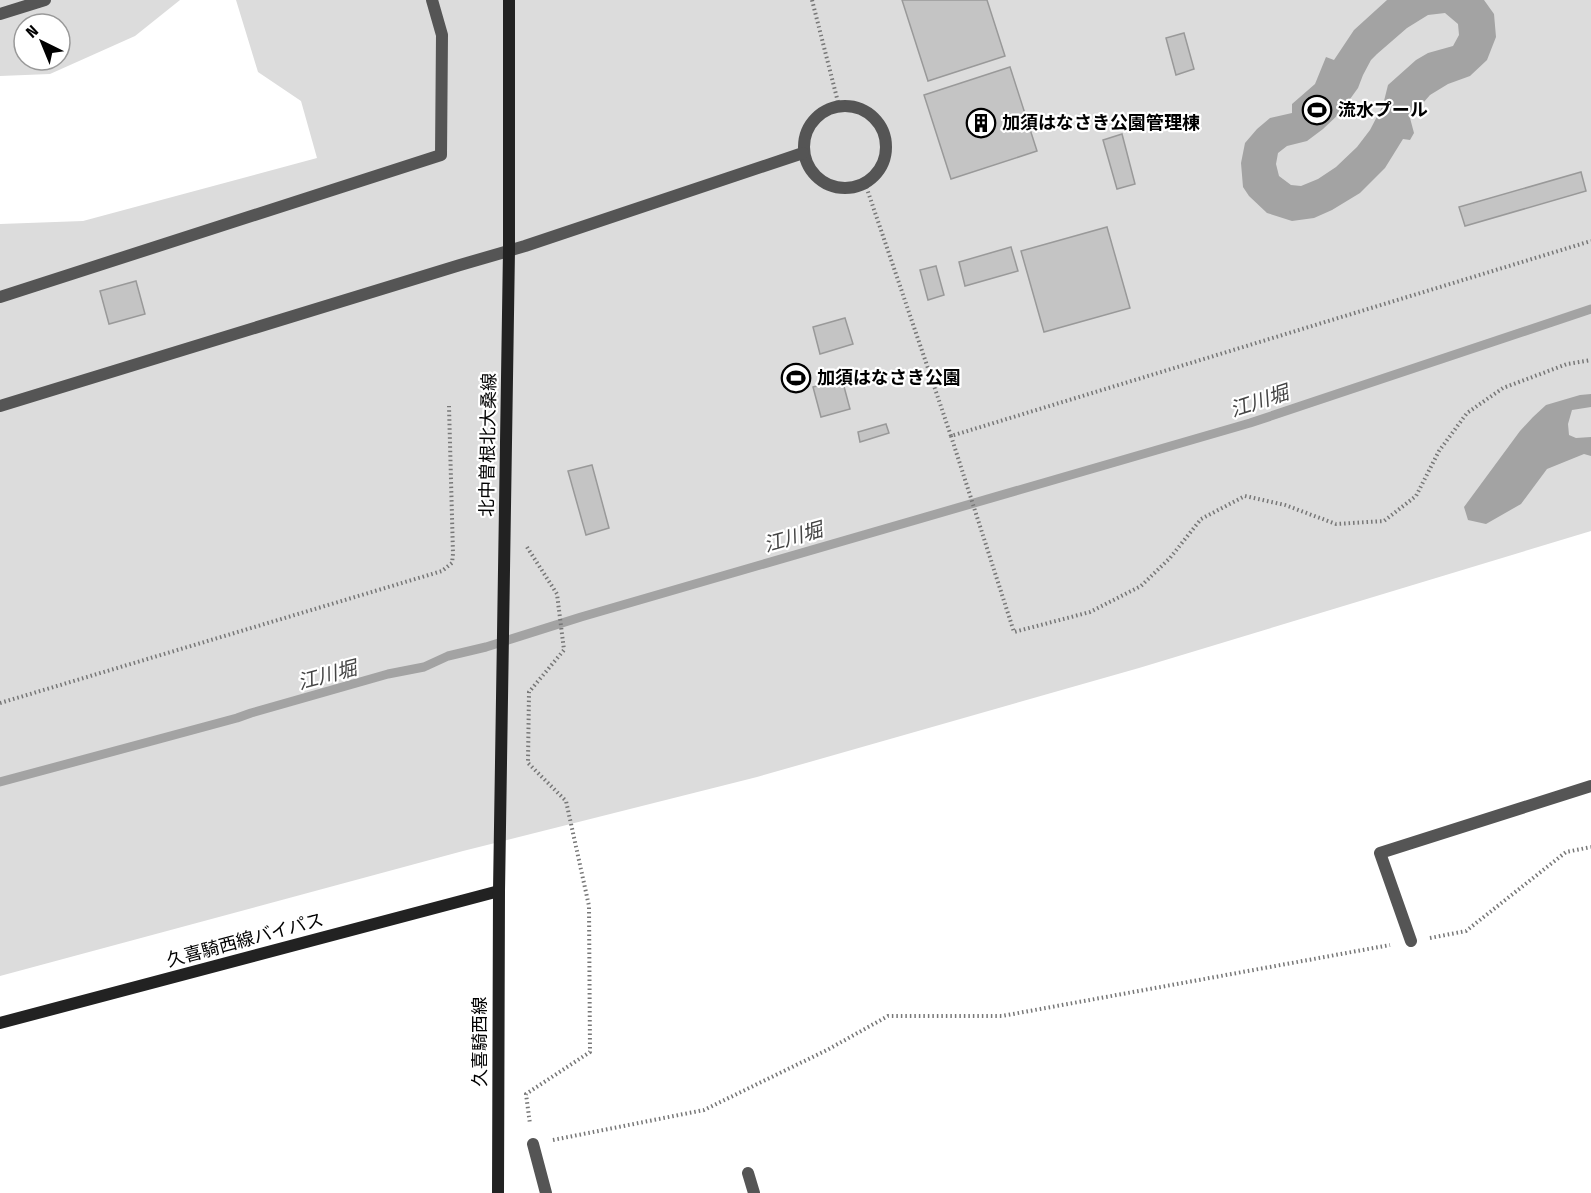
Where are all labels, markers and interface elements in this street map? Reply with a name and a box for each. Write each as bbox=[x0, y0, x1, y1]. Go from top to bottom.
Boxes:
north arrow bbox=[12, 12, 72, 72]
text: N bbox=[22, 21, 42, 42]
sports icon: 流水プール bbox=[1301, 94, 1333, 126]
place label: 流水プール bbox=[1338, 99, 1428, 121]
building icon: 加須はなさき公園管理棟 bbox=[965, 107, 997, 139]
place label: 加須はなさき公園管理棟 bbox=[1002, 112, 1200, 134]
sports icon: 加須はなさき公園 bbox=[780, 362, 812, 394]
place label: 加須はなさき公園 bbox=[817, 367, 961, 389]
street label: 北中曽根北大桑線 bbox=[476, 373, 500, 517]
water label: 江川堀 bbox=[1227, 379, 1294, 422]
water label: 江川堀 bbox=[761, 516, 828, 557]
water label: 江川堀 bbox=[295, 655, 362, 694]
street label: 久喜騎西線バイパス bbox=[164, 908, 326, 972]
street label: 久喜騎西線 bbox=[469, 997, 491, 1087]

